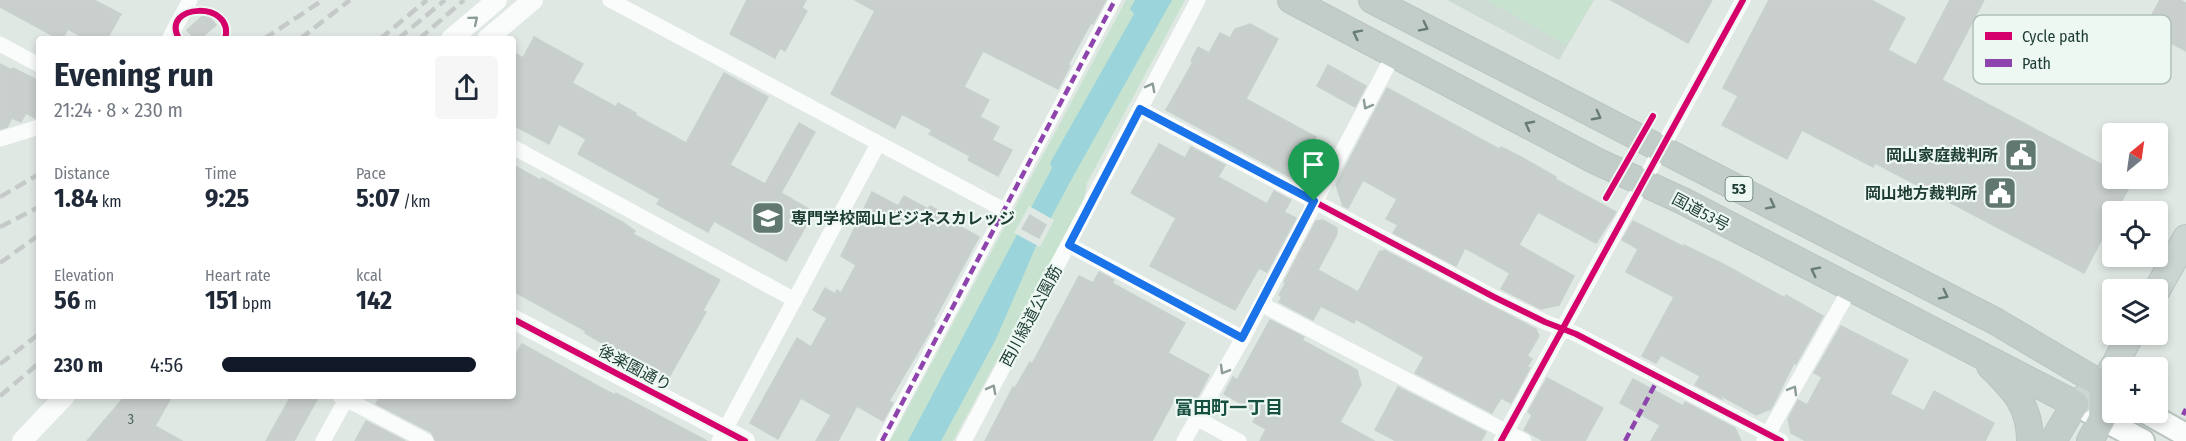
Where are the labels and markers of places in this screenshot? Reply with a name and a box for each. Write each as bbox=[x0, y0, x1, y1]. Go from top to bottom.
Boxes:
public building icon: 岡山家庭裁判所 bbox=[2003, 137, 2039, 173]
pin bbox=[1288, 139, 1339, 201]
place label: 岡山家庭裁判所 bbox=[1886, 146, 1998, 165]
public building icon: 岡山地方裁判所 bbox=[1982, 175, 2018, 211]
place label: 岡山地方裁判所 bbox=[1865, 184, 1977, 203]
school or university icon: 専門学校岡山ビジネスカレッジ bbox=[750, 200, 786, 236]
place label: 専門学校岡山ビジネスカレッジ bbox=[791, 209, 1015, 228]

